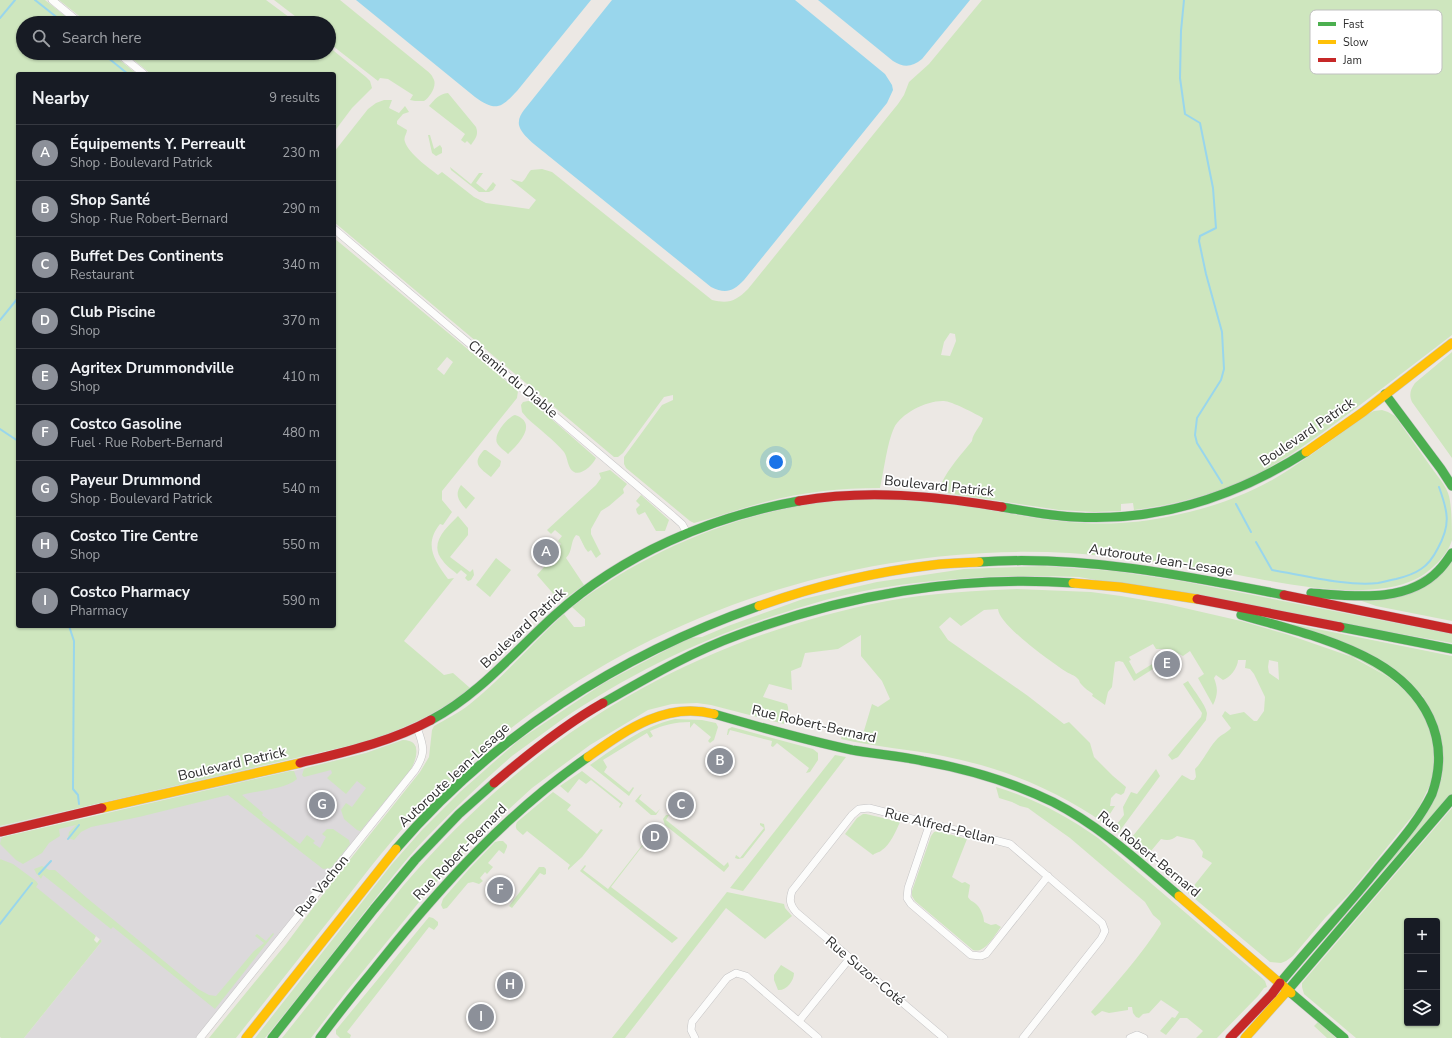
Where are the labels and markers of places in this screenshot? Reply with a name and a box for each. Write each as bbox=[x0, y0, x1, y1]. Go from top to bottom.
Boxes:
pin: A bbox=[533, 537, 559, 567]
pin: E bbox=[1154, 649, 1180, 679]
pin: B bbox=[707, 746, 733, 776]
pin: G bbox=[309, 790, 335, 820]
pin: C bbox=[668, 790, 694, 820]
pin: D bbox=[642, 822, 668, 852]
pin: F bbox=[487, 875, 513, 905]
pin: H bbox=[497, 970, 523, 1000]
pin: I bbox=[468, 1002, 494, 1032]

